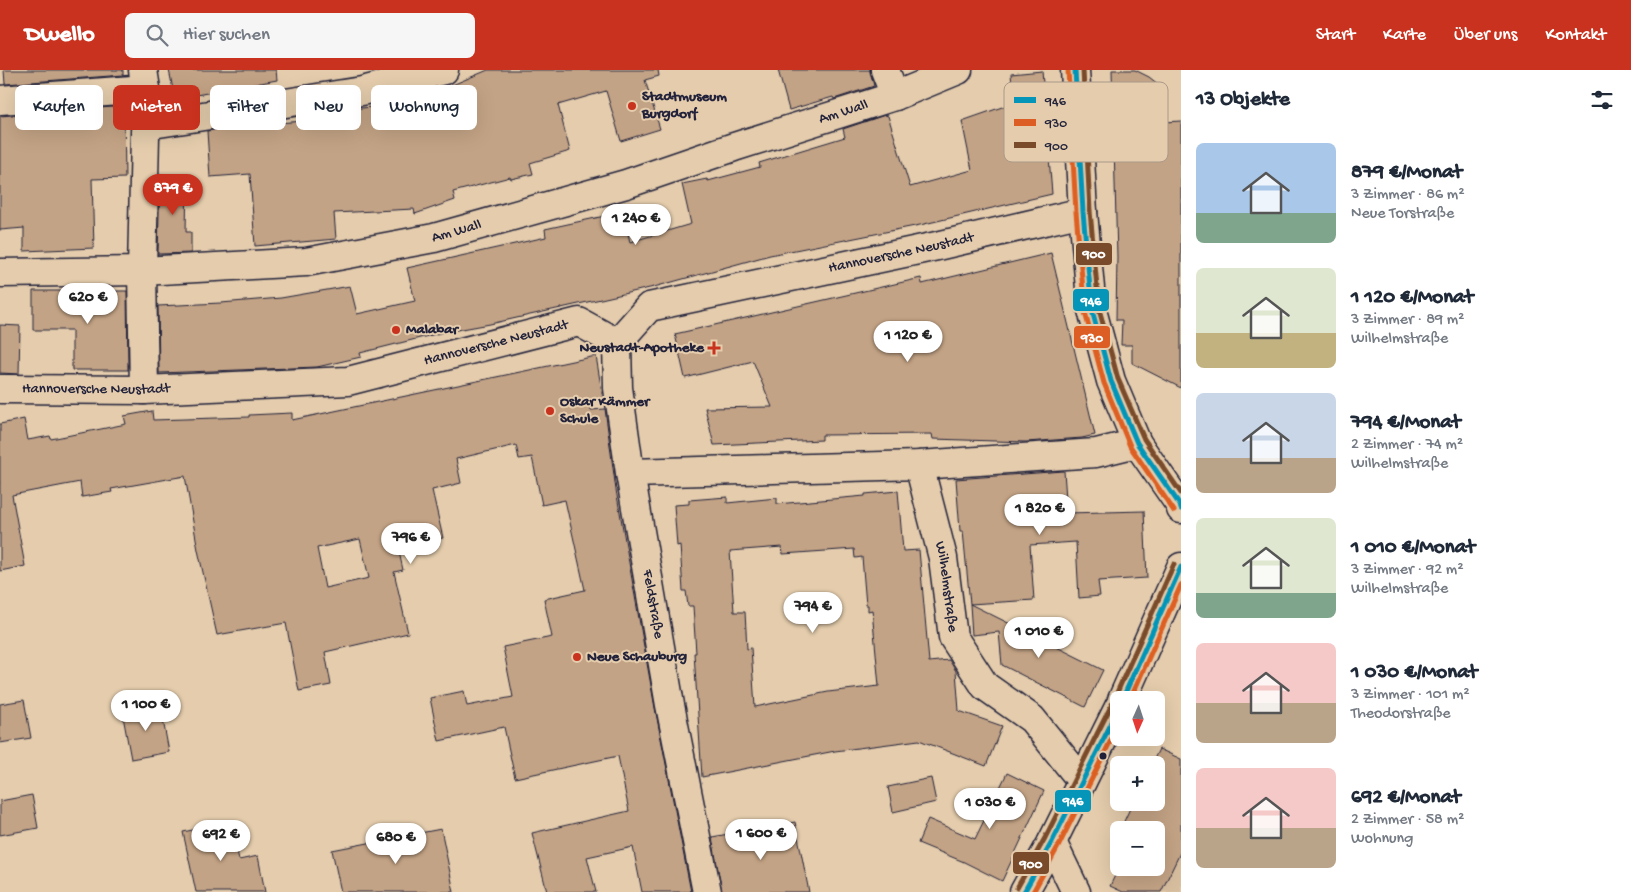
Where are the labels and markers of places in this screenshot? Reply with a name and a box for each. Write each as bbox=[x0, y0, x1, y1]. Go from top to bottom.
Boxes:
place label: Stadtmuseum Burgdorf bbox=[641, 88, 727, 123]
marker: Stadtmuseum Burgdorf bbox=[626, 100, 638, 112]
pin: 879 € bbox=[138, 174, 208, 216]
pin: 1 240 € bbox=[590, 204, 682, 246]
pin: 620 € bbox=[53, 282, 123, 325]
pin: 1 120 € bbox=[862, 320, 954, 363]
place label: Malabar bbox=[406, 321, 460, 339]
marker: Malabar bbox=[390, 324, 402, 336]
place label: Neustadt-Apotheke bbox=[579, 339, 705, 357]
marker: Neustadt-Apotheke bbox=[708, 342, 720, 354]
place label: Oskar Kämmer Schule bbox=[560, 393, 651, 428]
marker: Oskar Kämmer Schule bbox=[544, 405, 556, 417]
pin: 1 820 € bbox=[994, 494, 1086, 536]
pin: 796 € bbox=[376, 522, 446, 565]
pin: 794 € bbox=[778, 592, 848, 634]
pin: 1 010 € bbox=[993, 616, 1085, 659]
place label: Neue Schauburg bbox=[587, 648, 688, 666]
marker: Neue Schauburg bbox=[571, 651, 583, 663]
pin: 1 100 € bbox=[100, 690, 192, 732]
unlabelled marker bbox=[1098, 751, 1108, 761]
pin: 1 030 € bbox=[944, 788, 1036, 830]
pin: 1 600 € bbox=[715, 818, 807, 861]
pin: 692 € bbox=[186, 820, 256, 862]
pin: 680 € bbox=[361, 822, 431, 865]

